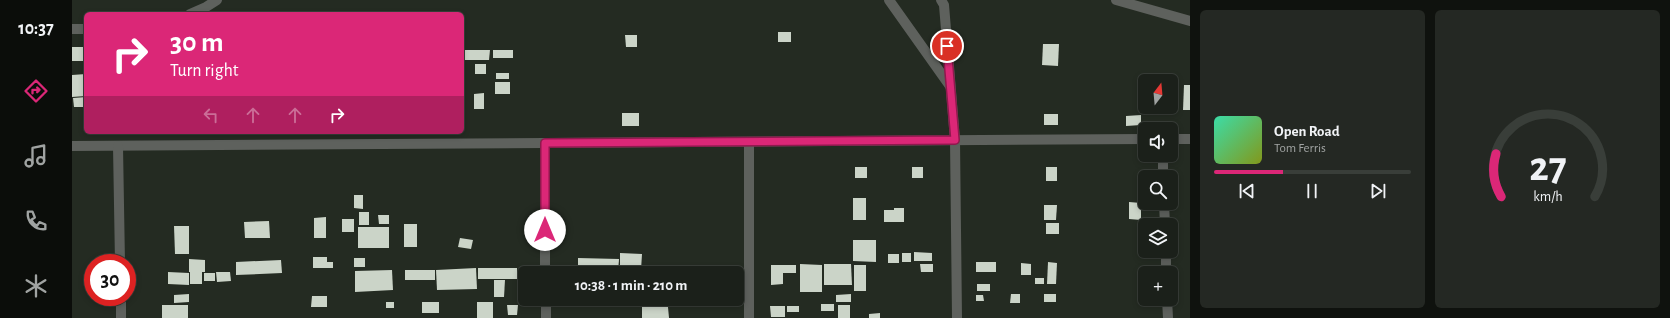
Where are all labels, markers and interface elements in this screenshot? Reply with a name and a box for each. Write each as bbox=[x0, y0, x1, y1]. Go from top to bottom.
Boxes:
text: 10:37 bbox=[18, 20, 54, 38]
icon: right bbox=[104, 28, 156, 80]
text: 30 m bbox=[170, 29, 223, 57]
pin bbox=[930, 29, 964, 63]
icon: arrive bbox=[936, 35, 958, 57]
text: Turn right bbox=[170, 62, 239, 80]
north arrow bbox=[1138, 74, 1178, 114]
map controls bbox=[1138, 74, 1178, 306]
icon: directions bbox=[22, 77, 50, 105]
icon: left bbox=[200, 104, 222, 126]
icon: ahead bbox=[242, 104, 264, 126]
icon: ahead bbox=[284, 104, 306, 126]
icon: right bbox=[326, 104, 348, 126]
button: sound bbox=[1138, 122, 1178, 162]
text: Open Road bbox=[1274, 124, 1340, 139]
icon: music bbox=[22, 142, 50, 170]
text: Tom Ferris bbox=[1274, 142, 1326, 155]
text: 27 bbox=[1529, 147, 1566, 188]
button: search bbox=[1138, 170, 1178, 210]
icon: previous bbox=[1236, 180, 1258, 202]
icon: pause bbox=[1301, 180, 1323, 202]
icon: next bbox=[1367, 180, 1389, 202]
text: km/h bbox=[1533, 190, 1562, 204]
icon: phone bbox=[22, 207, 50, 235]
position arrow bbox=[524, 209, 566, 251]
button: layers bbox=[1138, 218, 1178, 258]
speed limit sign: 30 bbox=[84, 254, 136, 306]
button: + bbox=[1138, 266, 1178, 306]
icon: climate bbox=[22, 272, 50, 300]
text: 10:38 · 1 min · 210 m bbox=[575, 278, 687, 293]

